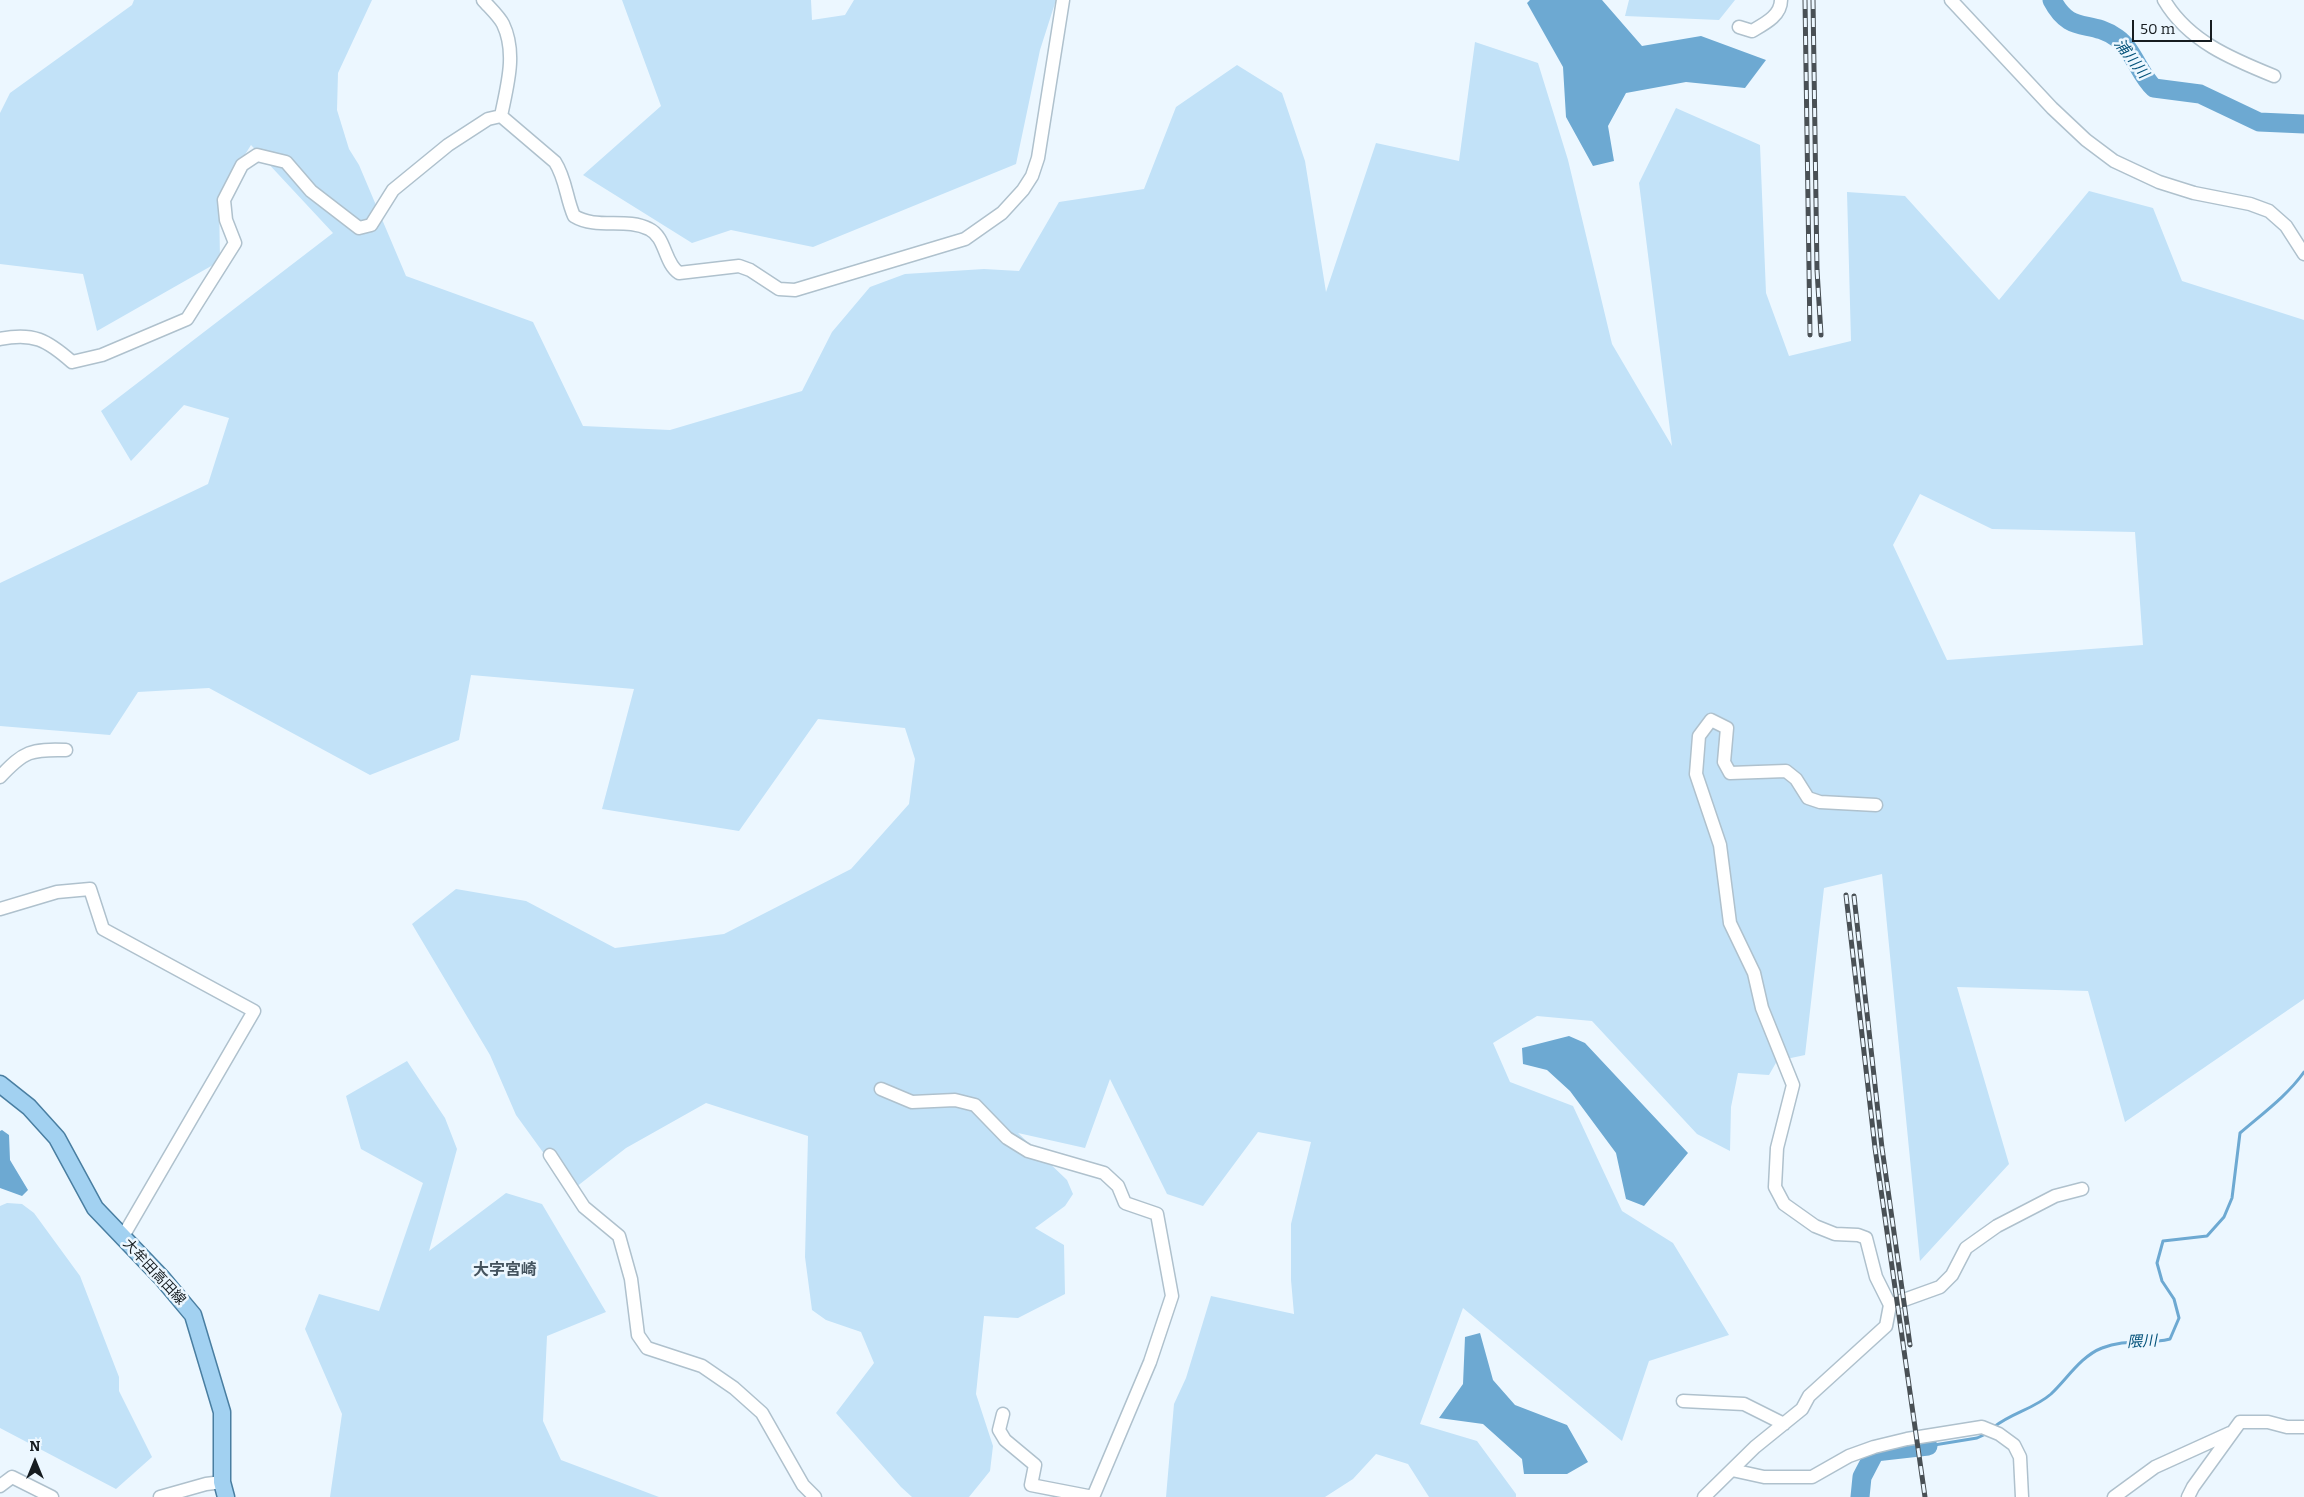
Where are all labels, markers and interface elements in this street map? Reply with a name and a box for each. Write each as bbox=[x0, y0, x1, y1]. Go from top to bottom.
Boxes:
scale bar bbox=[2134, 10, 2214, 42]
text: 50 m bbox=[2140, 20, 2175, 38]
water label: 浦川川 bbox=[2110, 36, 2152, 82]
street label: 大牟田高田線 bbox=[119, 1236, 189, 1308]
district label: 大字宮崎 bbox=[473, 1261, 537, 1281]
water label: 隈川 bbox=[2127, 1332, 2157, 1352]
north arrow bbox=[10, 1437, 60, 1487]
text: N bbox=[30, 1438, 40, 1455]

